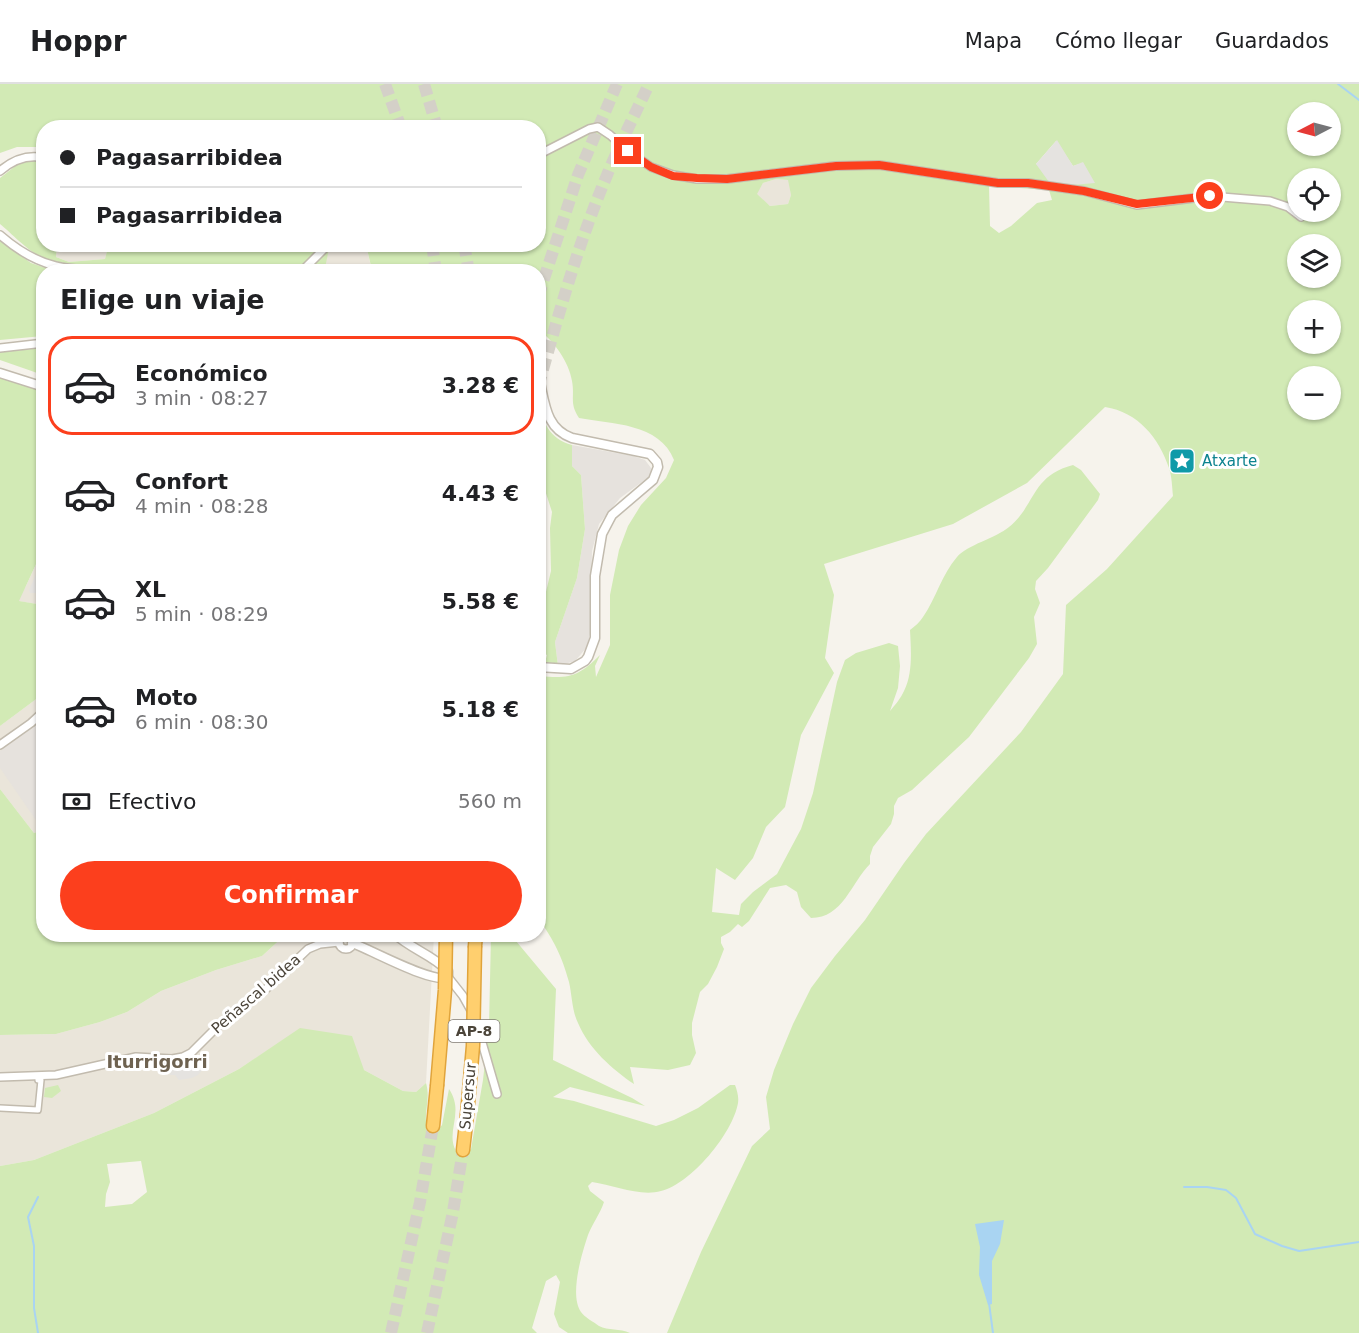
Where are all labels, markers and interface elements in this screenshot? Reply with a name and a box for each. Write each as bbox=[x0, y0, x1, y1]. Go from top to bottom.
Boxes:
text: Hoppr bbox=[30, 25, 127, 58]
text: Mapa bbox=[965, 29, 1022, 53]
text: Cómo llegar bbox=[1055, 29, 1182, 53]
text: Guardados bbox=[1215, 29, 1329, 53]
north arrow bbox=[1287, 102, 1341, 156]
map controls bbox=[1287, 102, 1341, 420]
route end bbox=[614, 137, 641, 164]
text: Pagasarribidea bbox=[96, 145, 283, 170]
button: locate bbox=[1287, 168, 1341, 222]
route start bbox=[1196, 182, 1223, 209]
text: Pagasarribidea bbox=[96, 203, 283, 228]
button: layers bbox=[1287, 234, 1341, 288]
text: Elige un viaje bbox=[60, 284, 264, 315]
button: + bbox=[1287, 300, 1341, 354]
icon: car bbox=[63, 359, 117, 413]
text: Económico bbox=[135, 361, 268, 386]
button: − bbox=[1287, 366, 1341, 420]
text: 3.28 € bbox=[442, 373, 519, 398]
text: 3 min · 08:27 bbox=[135, 386, 269, 410]
place icon: Atxarte bbox=[1167, 446, 1197, 476]
place label: Atxarte bbox=[1202, 452, 1257, 470]
icon: car bbox=[63, 467, 117, 521]
text: Confort bbox=[135, 469, 228, 494]
text: 4.43 € bbox=[442, 481, 519, 506]
text: 4 min · 08:28 bbox=[135, 494, 269, 518]
icon: car bbox=[63, 575, 117, 629]
text: XL bbox=[135, 577, 166, 602]
text: 5.58 € bbox=[442, 589, 519, 614]
text: 5 min · 08:29 bbox=[135, 602, 269, 626]
icon: car bbox=[63, 683, 117, 737]
text: Moto bbox=[135, 685, 198, 710]
text: 5.18 € bbox=[442, 697, 519, 722]
text: 6 min · 08:30 bbox=[135, 710, 269, 734]
icon: cash bbox=[60, 785, 93, 818]
text: Efectivo bbox=[108, 789, 197, 814]
text: 560 m bbox=[458, 789, 522, 813]
button: Confirmar bbox=[60, 861, 522, 930]
street label: Peñascal bidea bbox=[208, 950, 304, 1038]
road number: AP-8 bbox=[448, 1020, 500, 1042]
district label: Iturrigorri bbox=[106, 1051, 208, 1072]
street label: Supersur bbox=[456, 1061, 480, 1130]

